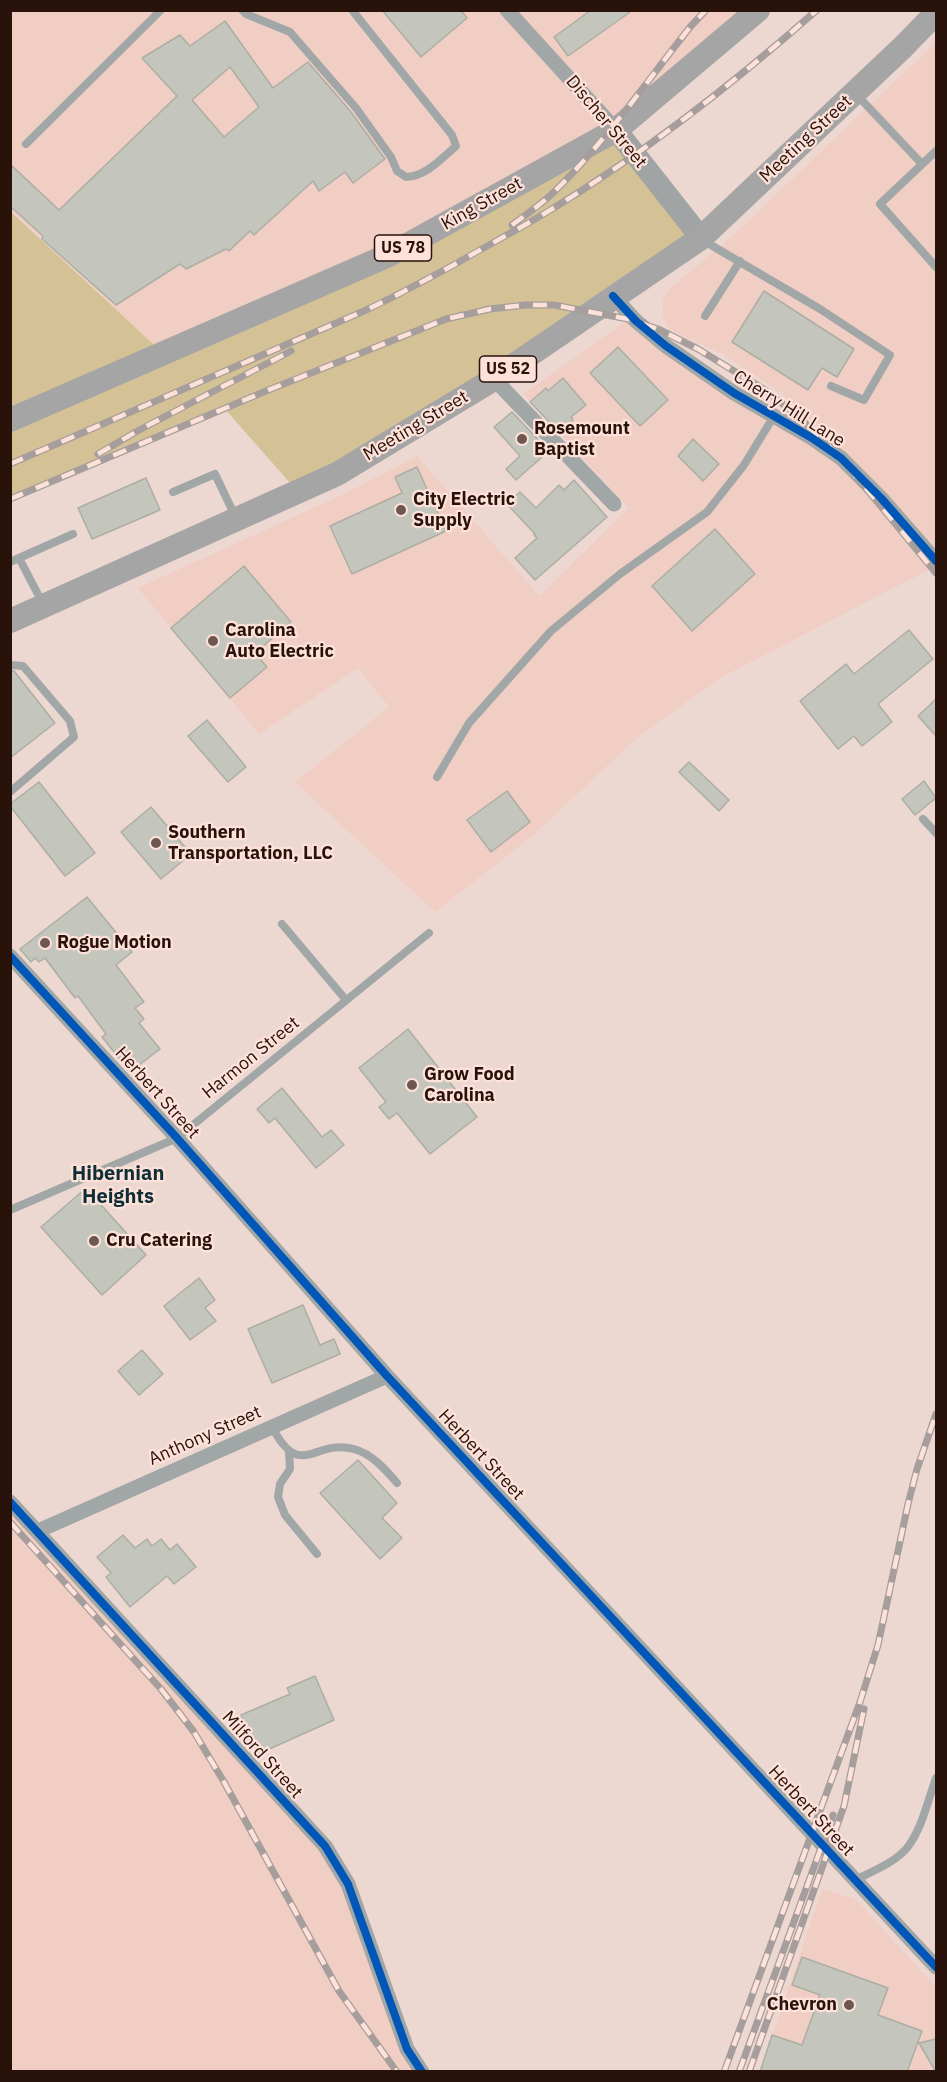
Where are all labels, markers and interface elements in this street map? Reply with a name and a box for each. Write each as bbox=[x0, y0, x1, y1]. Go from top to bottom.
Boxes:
street label: Discher Street bbox=[561, 71, 651, 173]
street label: Meeting Street bbox=[755, 91, 857, 187]
street label: King Street bbox=[438, 173, 526, 235]
road number: US 78 bbox=[374, 235, 432, 261]
road number: US 52 bbox=[480, 356, 536, 382]
street label: Cherry Hill Lane bbox=[729, 366, 849, 452]
street label: Meeting Street bbox=[360, 386, 472, 466]
place label: Rosemount Baptist bbox=[534, 418, 630, 460]
marker: Rosemount Baptist bbox=[515, 432, 529, 446]
place label: City Electric Supply bbox=[413, 489, 515, 532]
marker: City Electric Supply bbox=[394, 503, 408, 517]
place label: Carolina Auto Electric bbox=[225, 620, 334, 662]
marker: Carolina Auto Electric bbox=[206, 634, 220, 648]
place label: Southern Transportation, LLC bbox=[168, 822, 333, 864]
marker: Southern Transportation, LLC bbox=[149, 836, 163, 850]
place label: Rogue Motion bbox=[57, 932, 172, 954]
marker: Rogue Motion bbox=[38, 936, 52, 950]
street label: Harmon Street bbox=[198, 1012, 304, 1104]
street label: Herbert Street bbox=[110, 1043, 204, 1143]
place label: Grow Food Carolina bbox=[424, 1064, 515, 1106]
marker: Grow Food Carolina bbox=[405, 1078, 419, 1092]
district label: Hibernian Heights bbox=[72, 1162, 164, 1209]
place label: Cru Catering bbox=[106, 1230, 212, 1252]
marker: Cru Catering bbox=[87, 1234, 101, 1248]
street label: Anthony Street bbox=[145, 1402, 265, 1470]
street label: Herbert Street bbox=[433, 1405, 529, 1505]
street label: Milford Street bbox=[217, 1707, 307, 1803]
street label: Herbert Street bbox=[763, 1761, 859, 1861]
place label: Chevron bbox=[767, 1994, 837, 2016]
marker: Chevron bbox=[842, 1998, 856, 2012]

